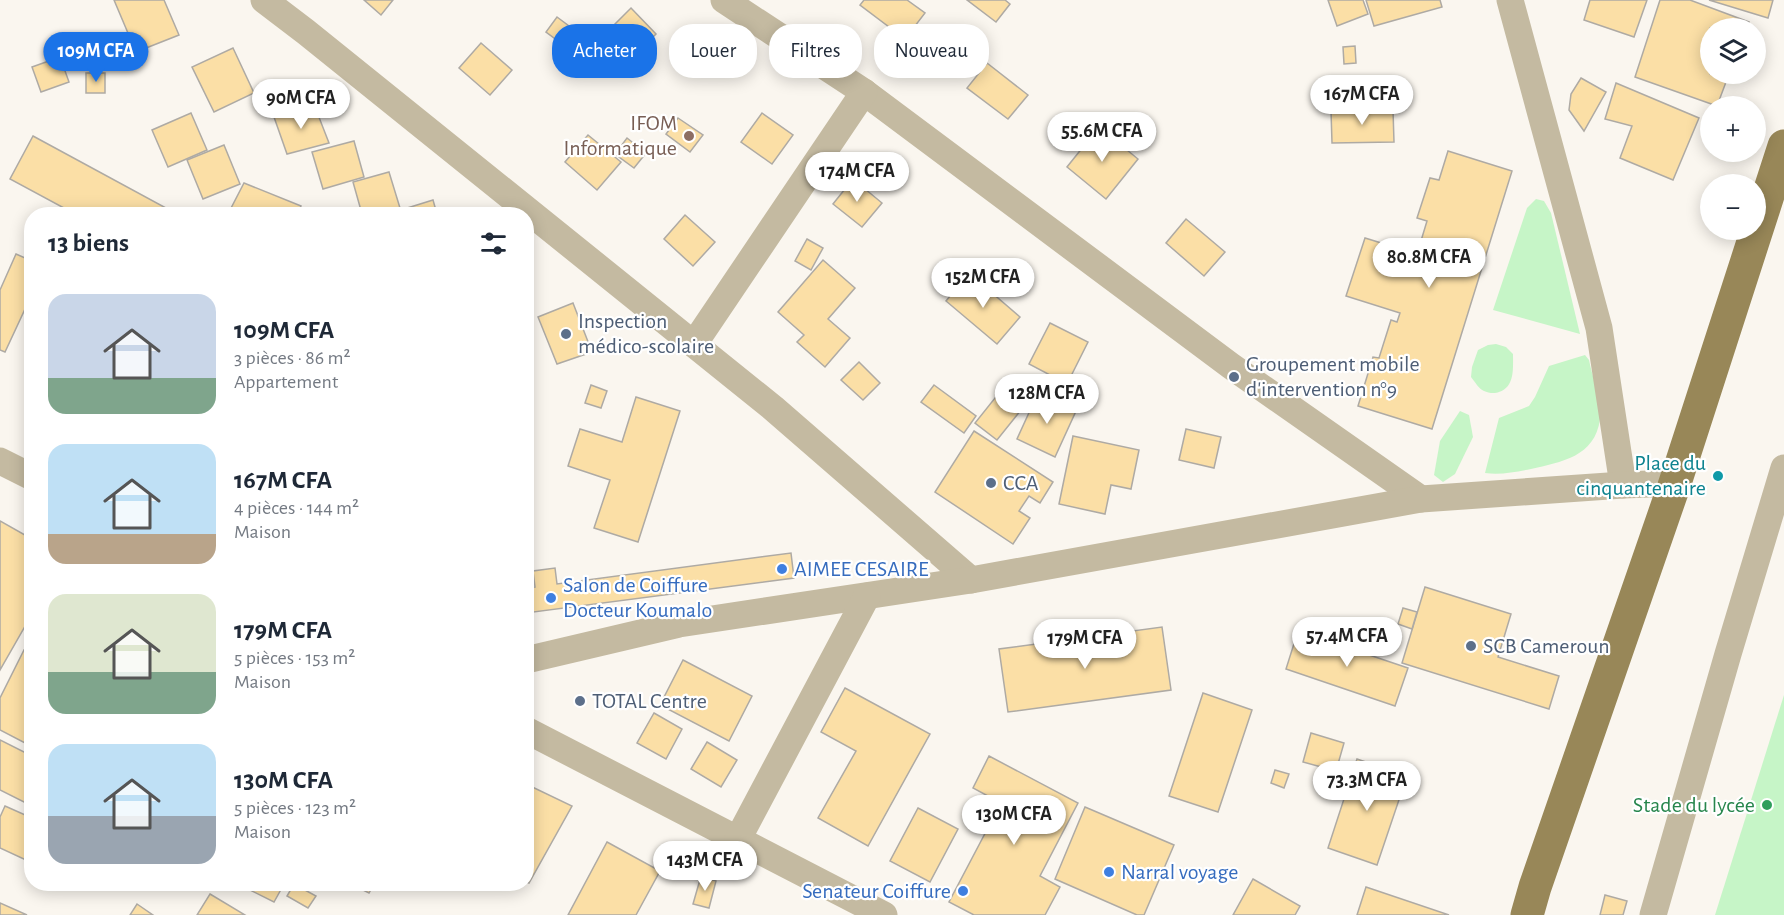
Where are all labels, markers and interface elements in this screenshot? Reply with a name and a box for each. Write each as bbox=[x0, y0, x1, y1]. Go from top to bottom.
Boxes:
map controls bbox=[1700, 18, 1766, 240]
button: layers bbox=[1700, 18, 1766, 84]
chip: Acheter bbox=[552, 24, 657, 78]
chip: Louer bbox=[669, 24, 757, 78]
chip: Filtres bbox=[769, 24, 862, 78]
chip: Nouveau bbox=[874, 24, 989, 78]
pin: 109M CFA bbox=[34, 32, 158, 83]
text: 109M CFA bbox=[57, 41, 135, 61]
pin: 167M CFA bbox=[1300, 75, 1424, 126]
pin: 90M CFA bbox=[246, 79, 356, 130]
text: 167M CFA bbox=[1324, 84, 1400, 104]
text: 90M CFA bbox=[266, 88, 336, 108]
button: + bbox=[1700, 96, 1766, 162]
place label: IFOM Informatique bbox=[564, 112, 677, 159]
pin: 55.6M CFA bbox=[1033, 112, 1171, 163]
text: 55.6M CFA bbox=[1061, 121, 1143, 141]
marker: IFOM Informatique bbox=[682, 129, 696, 143]
pin: 174M CFA bbox=[795, 152, 919, 203]
text: 174M CFA bbox=[819, 161, 895, 181]
button: − bbox=[1700, 174, 1766, 240]
icon: filters bbox=[477, 227, 510, 260]
text: 13 biens bbox=[48, 230, 129, 256]
pin: 80.8M CFA bbox=[1360, 238, 1498, 289]
text: 80.8M CFA bbox=[1387, 247, 1471, 267]
pin: 152M CFA bbox=[921, 258, 1045, 309]
text: 152M CFA bbox=[945, 267, 1021, 287]
place label: Inspection médico-scolaire bbox=[578, 310, 714, 357]
text: 109M CFA bbox=[234, 317, 334, 343]
icon: home bbox=[96, 318, 168, 390]
marker: Inspection médico-scolaire bbox=[559, 327, 573, 341]
text: 3 pièces · 86 m² bbox=[234, 348, 350, 368]
place label: Groupement mobile d'intervention n°9 bbox=[1246, 353, 1420, 400]
marker: Groupement mobile d'intervention n°9 bbox=[1227, 370, 1241, 384]
text: Appartement bbox=[234, 372, 338, 392]
pin: 128M CFA bbox=[985, 374, 1109, 425]
text: 128M CFA bbox=[1009, 383, 1085, 403]
place label: Place du cinquantenaire bbox=[1576, 452, 1706, 499]
text: 167M CFA bbox=[234, 467, 332, 493]
icon: home bbox=[96, 468, 168, 540]
marker: Place du cinquantenaire bbox=[1711, 469, 1725, 483]
place label: CCA bbox=[1003, 472, 1039, 494]
marker: CCA bbox=[984, 476, 998, 490]
text: 4 pièces · 144 m² bbox=[234, 498, 359, 518]
text: Maison bbox=[234, 522, 291, 542]
place label: AIMEE CESAIRE bbox=[794, 558, 929, 580]
marker: AIMEE CESAIRE bbox=[775, 562, 789, 576]
place label: Salon de Coiffure Docteur Koumalo bbox=[563, 574, 712, 621]
marker: Salon de Coiffure Docteur Koumalo bbox=[544, 591, 558, 605]
text: 179M CFA bbox=[234, 617, 332, 643]
pin: 57.4M CFA bbox=[1278, 617, 1416, 668]
icon: home bbox=[96, 618, 168, 690]
pin: 179M CFA bbox=[1023, 619, 1147, 670]
text: 57.4M CFA bbox=[1306, 626, 1388, 646]
text: 179M CFA bbox=[1047, 628, 1123, 648]
place label: SCB Cameroun bbox=[1483, 635, 1610, 657]
marker: SCB Cameroun bbox=[1464, 639, 1478, 653]
text: 5 pièces · 153 m² bbox=[234, 648, 355, 668]
text: Maison bbox=[234, 672, 291, 692]
place label: TOTAL Centre bbox=[592, 690, 707, 712]
marker: TOTAL Centre bbox=[573, 694, 587, 708]
pin: 73.3M CFA bbox=[1298, 761, 1436, 812]
text: 130M CFA bbox=[234, 767, 333, 793]
icon: home bbox=[96, 768, 168, 840]
text: 73.3M CFA bbox=[1327, 770, 1407, 790]
place label: Stade du lycée bbox=[1633, 794, 1755, 816]
pin: 130M CFA bbox=[952, 795, 1076, 846]
text: 5 pièces · 123 m² bbox=[234, 798, 356, 818]
marker: Stade du lycée bbox=[1760, 798, 1774, 812]
text: 130M CFA bbox=[976, 804, 1052, 824]
text: Maison bbox=[234, 822, 291, 842]
pin: 143M CFA bbox=[643, 841, 767, 892]
text: 143M CFA bbox=[667, 850, 743, 870]
place label: Narral voyage bbox=[1121, 861, 1238, 883]
marker: Narral voyage bbox=[1102, 865, 1116, 879]
place label: Senateur Coiffure bbox=[802, 880, 951, 902]
marker: Senateur Coiffure bbox=[956, 884, 970, 898]

